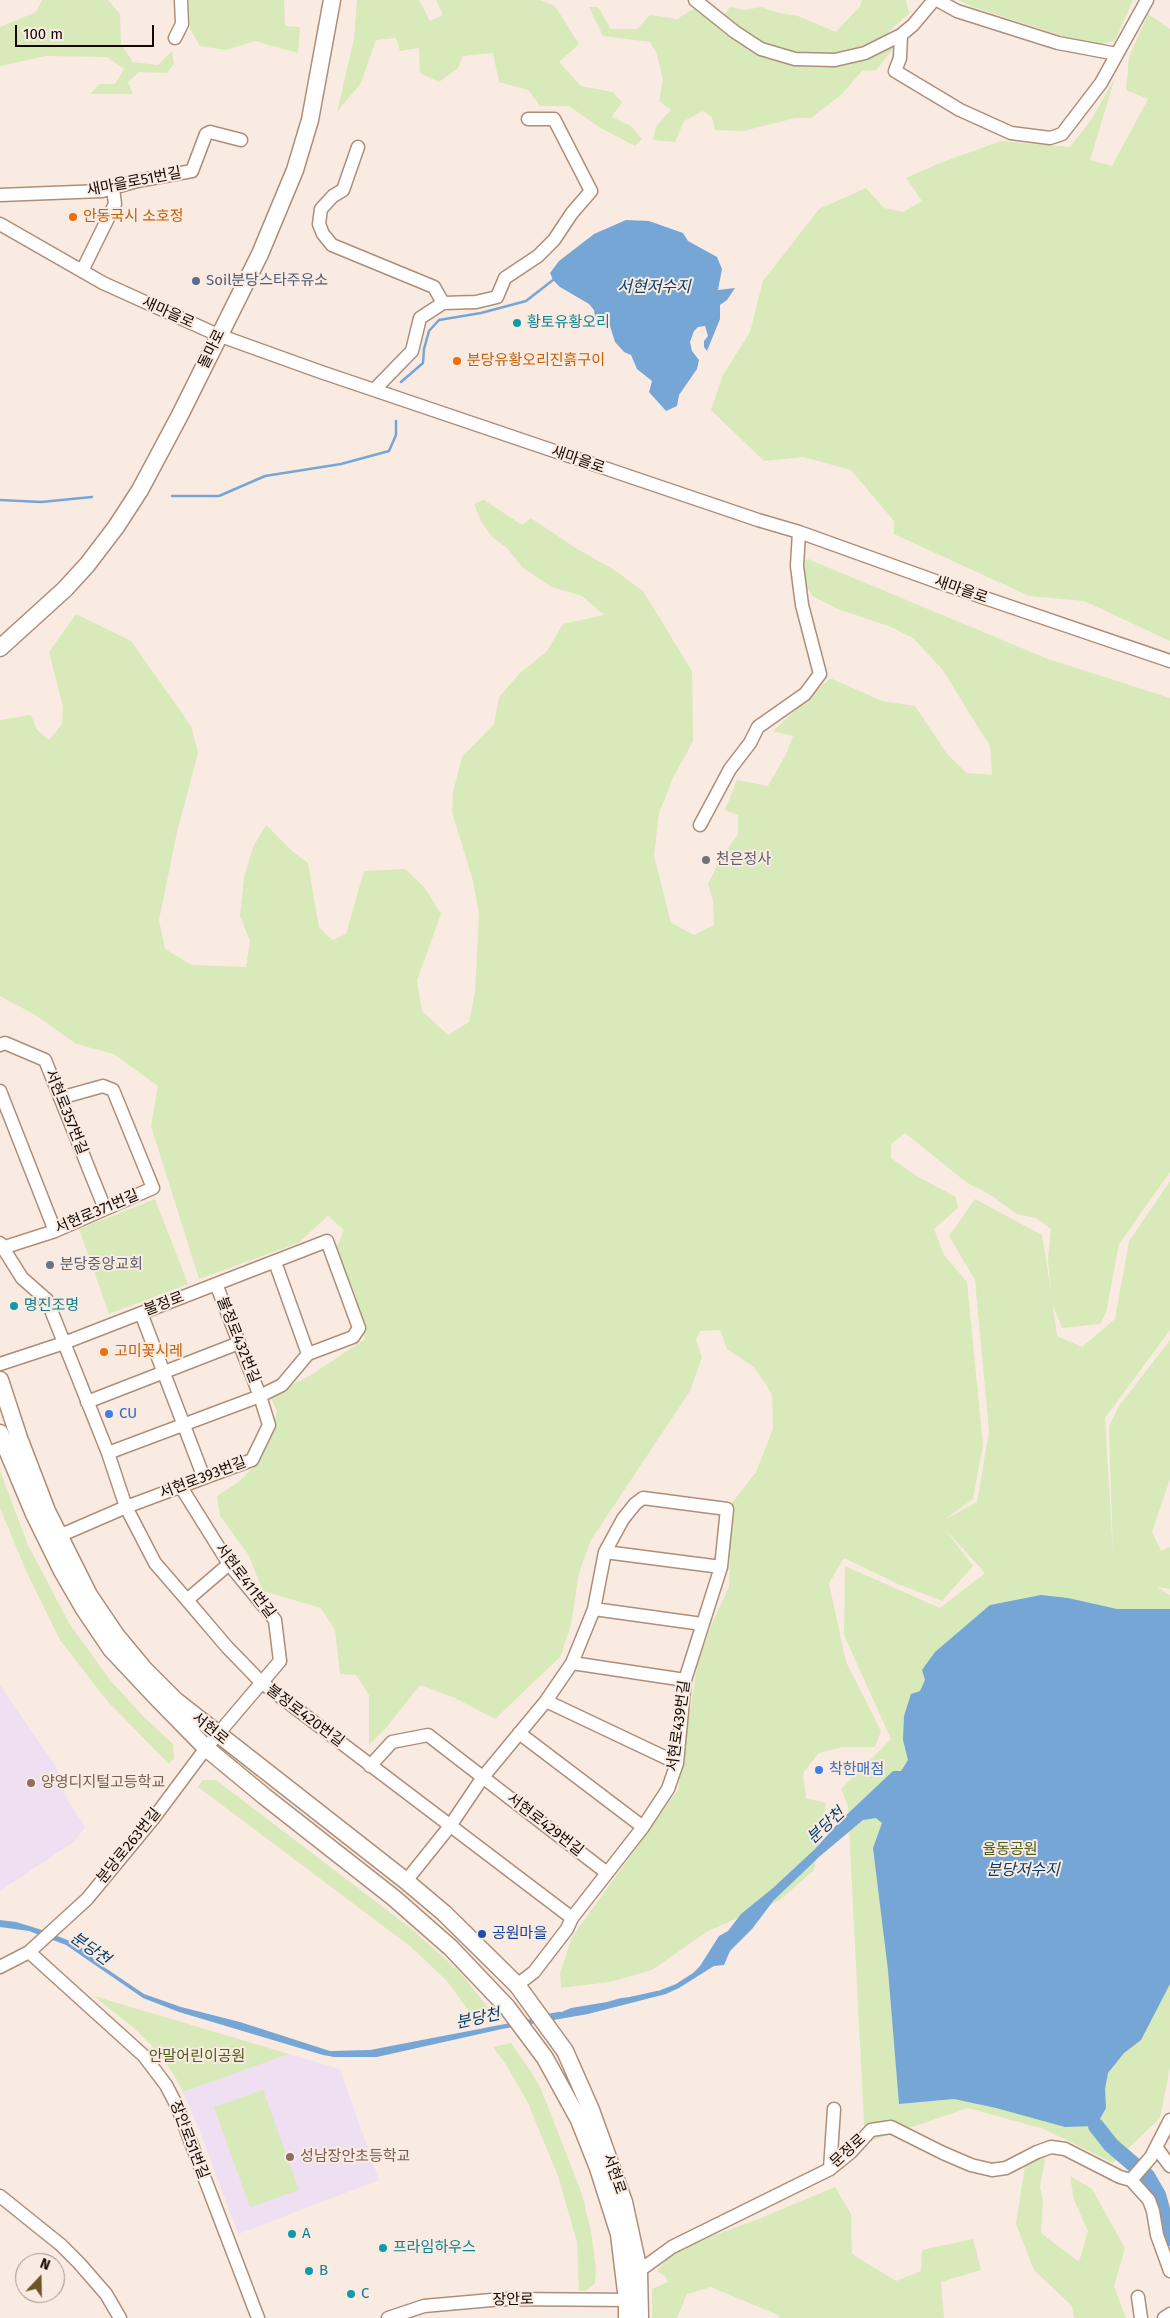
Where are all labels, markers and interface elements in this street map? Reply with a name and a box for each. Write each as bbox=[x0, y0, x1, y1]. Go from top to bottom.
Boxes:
scale bar bbox=[18, 15, 156, 47]
text: 100 m bbox=[23, 25, 63, 43]
street label: 새마을로51번길 bbox=[85, 164, 183, 200]
place label: 안동국시 소호정 bbox=[83, 208, 184, 226]
marker: 안동국시 소호정 bbox=[67, 211, 79, 223]
place label: Soil분당스타주유소 bbox=[206, 272, 328, 290]
marker: Soil분당스타주유소 bbox=[190, 275, 202, 287]
water label: 서현저수지 bbox=[617, 278, 691, 298]
street label: 새마을로 bbox=[139, 294, 197, 332]
place label: 황토유황오리 bbox=[527, 314, 610, 332]
marker: 황토유황오리 bbox=[511, 317, 523, 329]
street label: 돌마로 bbox=[195, 326, 229, 372]
place label: 분당유황오리진흙구이 bbox=[467, 352, 605, 370]
marker: 분당유황오리진흙구이 bbox=[451, 355, 463, 367]
street label: 새마을로 bbox=[549, 443, 607, 477]
street label: 새마을로 bbox=[932, 573, 990, 607]
place label: 천은정사 bbox=[716, 851, 771, 869]
marker: 천은정사 bbox=[700, 854, 712, 866]
street label: 서현로357번길 bbox=[41, 1067, 91, 1157]
street label: 서현로371번길 bbox=[52, 1186, 142, 1238]
place label: 분당중앙교회 bbox=[60, 1256, 143, 1274]
marker: 분당중앙교회 bbox=[44, 1259, 56, 1271]
street label: 불정로 bbox=[141, 1288, 187, 1320]
street label: 불정로432번길 bbox=[213, 1294, 263, 1386]
place label: 명진조명 bbox=[24, 1297, 79, 1315]
marker: 명진조명 bbox=[8, 1300, 20, 1312]
place label: 고미꽃시레 bbox=[114, 1343, 183, 1361]
marker: 고미꽃시레 bbox=[98, 1346, 110, 1358]
place label: CU bbox=[119, 1405, 137, 1423]
marker: CU bbox=[103, 1408, 115, 1420]
street label: 서현로393번길 bbox=[157, 1453, 249, 1503]
street label: 서현로411번길 bbox=[211, 1540, 279, 1622]
street label: 서현로439번길 bbox=[664, 1679, 694, 1773]
street label: 불정로420번길 bbox=[263, 1681, 347, 1751]
street label: 서현로 bbox=[188, 1709, 232, 1749]
place label: 착한매점 bbox=[829, 1761, 884, 1779]
marker: 착한매점 bbox=[813, 1764, 825, 1776]
place label: 양영디지털고등학교 bbox=[41, 1774, 165, 1792]
marker: 양영디지털고등학교 bbox=[25, 1777, 37, 1789]
street label: 서현로429번길 bbox=[503, 1790, 587, 1860]
water label: 분당천 bbox=[803, 1804, 849, 1848]
street label: 분당로263번길 bbox=[93, 1805, 165, 1887]
park label: 율동공원 bbox=[982, 1841, 1038, 1859]
water label: 분당저수지 bbox=[986, 1861, 1060, 1881]
place label: 공원마을 bbox=[492, 1925, 547, 1943]
water label: 분당천 bbox=[66, 1928, 114, 1970]
marker: 공원마을 bbox=[476, 1928, 488, 1940]
water label: 분당천 bbox=[454, 2005, 502, 2033]
park label: 안말어린이공원 bbox=[149, 2048, 245, 2066]
street label: 장안로51번길 bbox=[166, 2098, 212, 2182]
street label: 문정로 bbox=[827, 2130, 869, 2172]
place label: 성남장안초등학교 bbox=[300, 2148, 410, 2166]
marker: 성남장안초등학교 bbox=[284, 2151, 296, 2163]
street label: 서현로 bbox=[599, 2151, 629, 2197]
place label: A bbox=[302, 2225, 311, 2243]
marker: A bbox=[286, 2228, 298, 2240]
place label: 프라임하우스 bbox=[393, 2239, 476, 2257]
marker: 프라임하우스 bbox=[377, 2242, 389, 2254]
north arrow bbox=[15, 2253, 65, 2303]
text: N bbox=[38, 2255, 53, 2274]
place label: B bbox=[319, 2262, 328, 2280]
marker: B bbox=[303, 2265, 315, 2277]
place label: C bbox=[361, 2285, 369, 2303]
marker: C bbox=[345, 2288, 357, 2300]
street label: 장안로 bbox=[492, 2291, 534, 2309]

